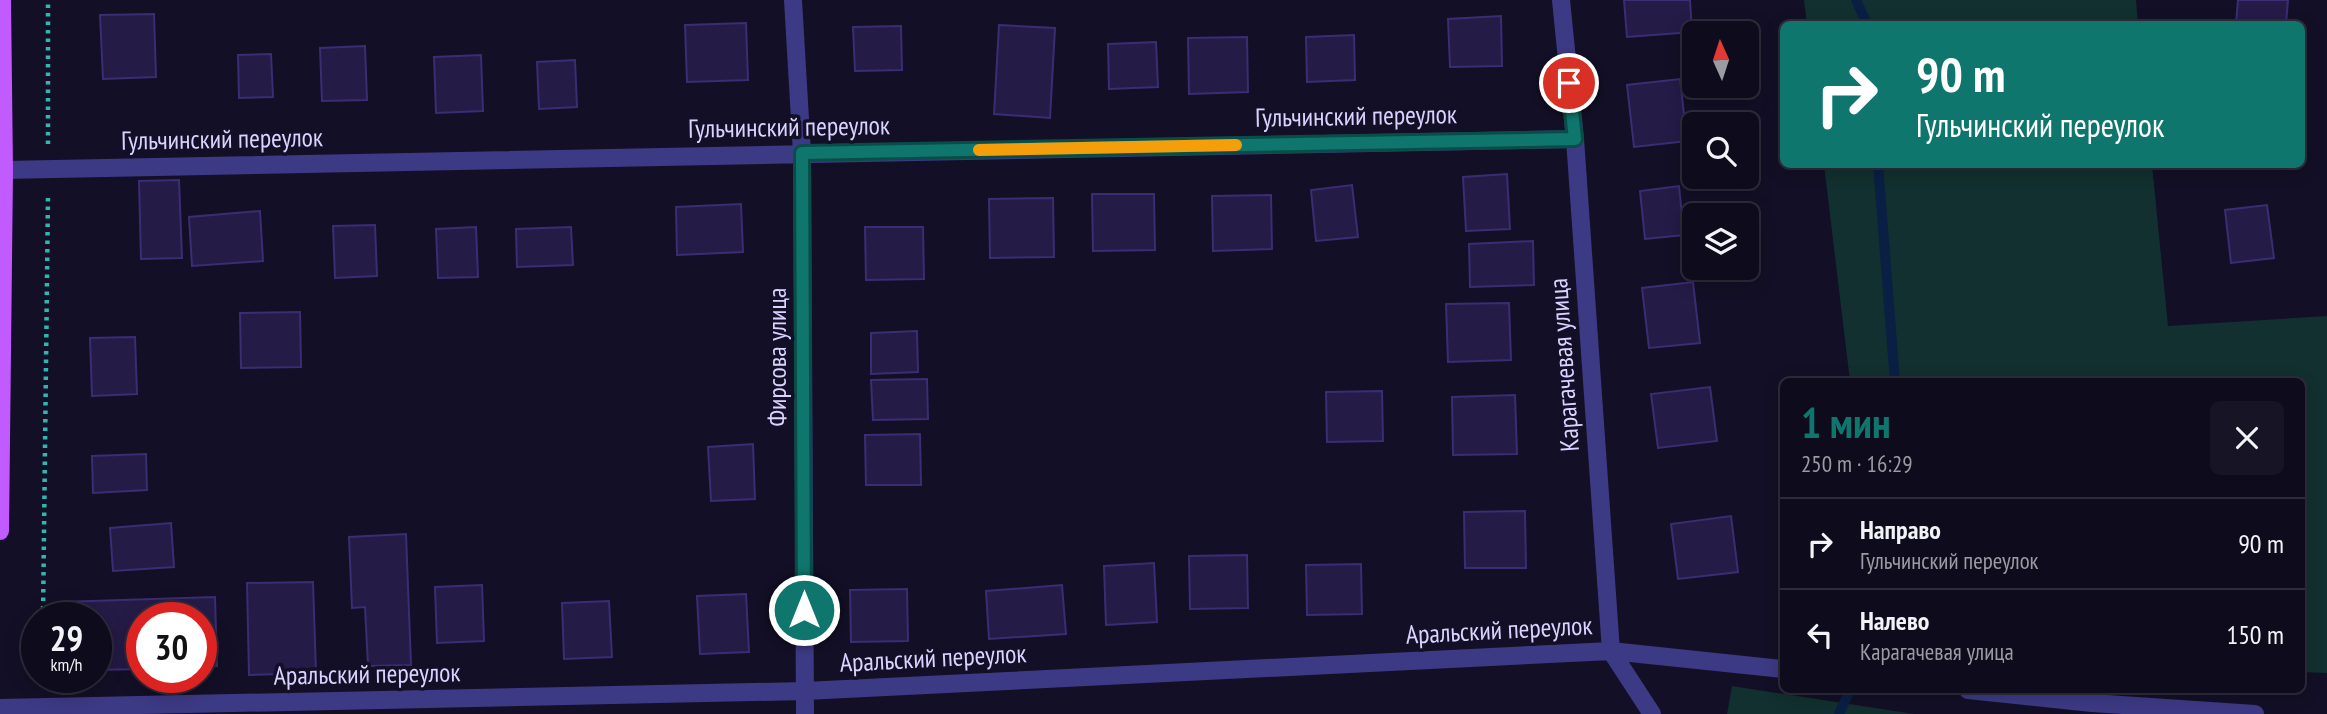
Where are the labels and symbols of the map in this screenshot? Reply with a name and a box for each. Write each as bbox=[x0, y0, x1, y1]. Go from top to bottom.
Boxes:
north arrow bbox=[1682, 21, 1759, 98]
pin bbox=[1539, 53, 1599, 113]
street label: Гульчинский переулок bbox=[1255, 97, 1457, 134]
street label: Гульчинский переулок bbox=[688, 108, 890, 145]
street label: Гульчинский переулок bbox=[121, 120, 323, 157]
street label: Карагачевая улица bbox=[1541, 277, 1586, 453]
street label: Фирсова улица bbox=[760, 288, 793, 426]
position arrow bbox=[767, 573, 841, 647]
speed limit sign: 30 bbox=[126, 602, 217, 693]
street label: Аральский переулок bbox=[1405, 608, 1593, 651]
street label: Аральский переулок bbox=[839, 636, 1027, 679]
street label: Аральский переулок bbox=[273, 655, 461, 692]

